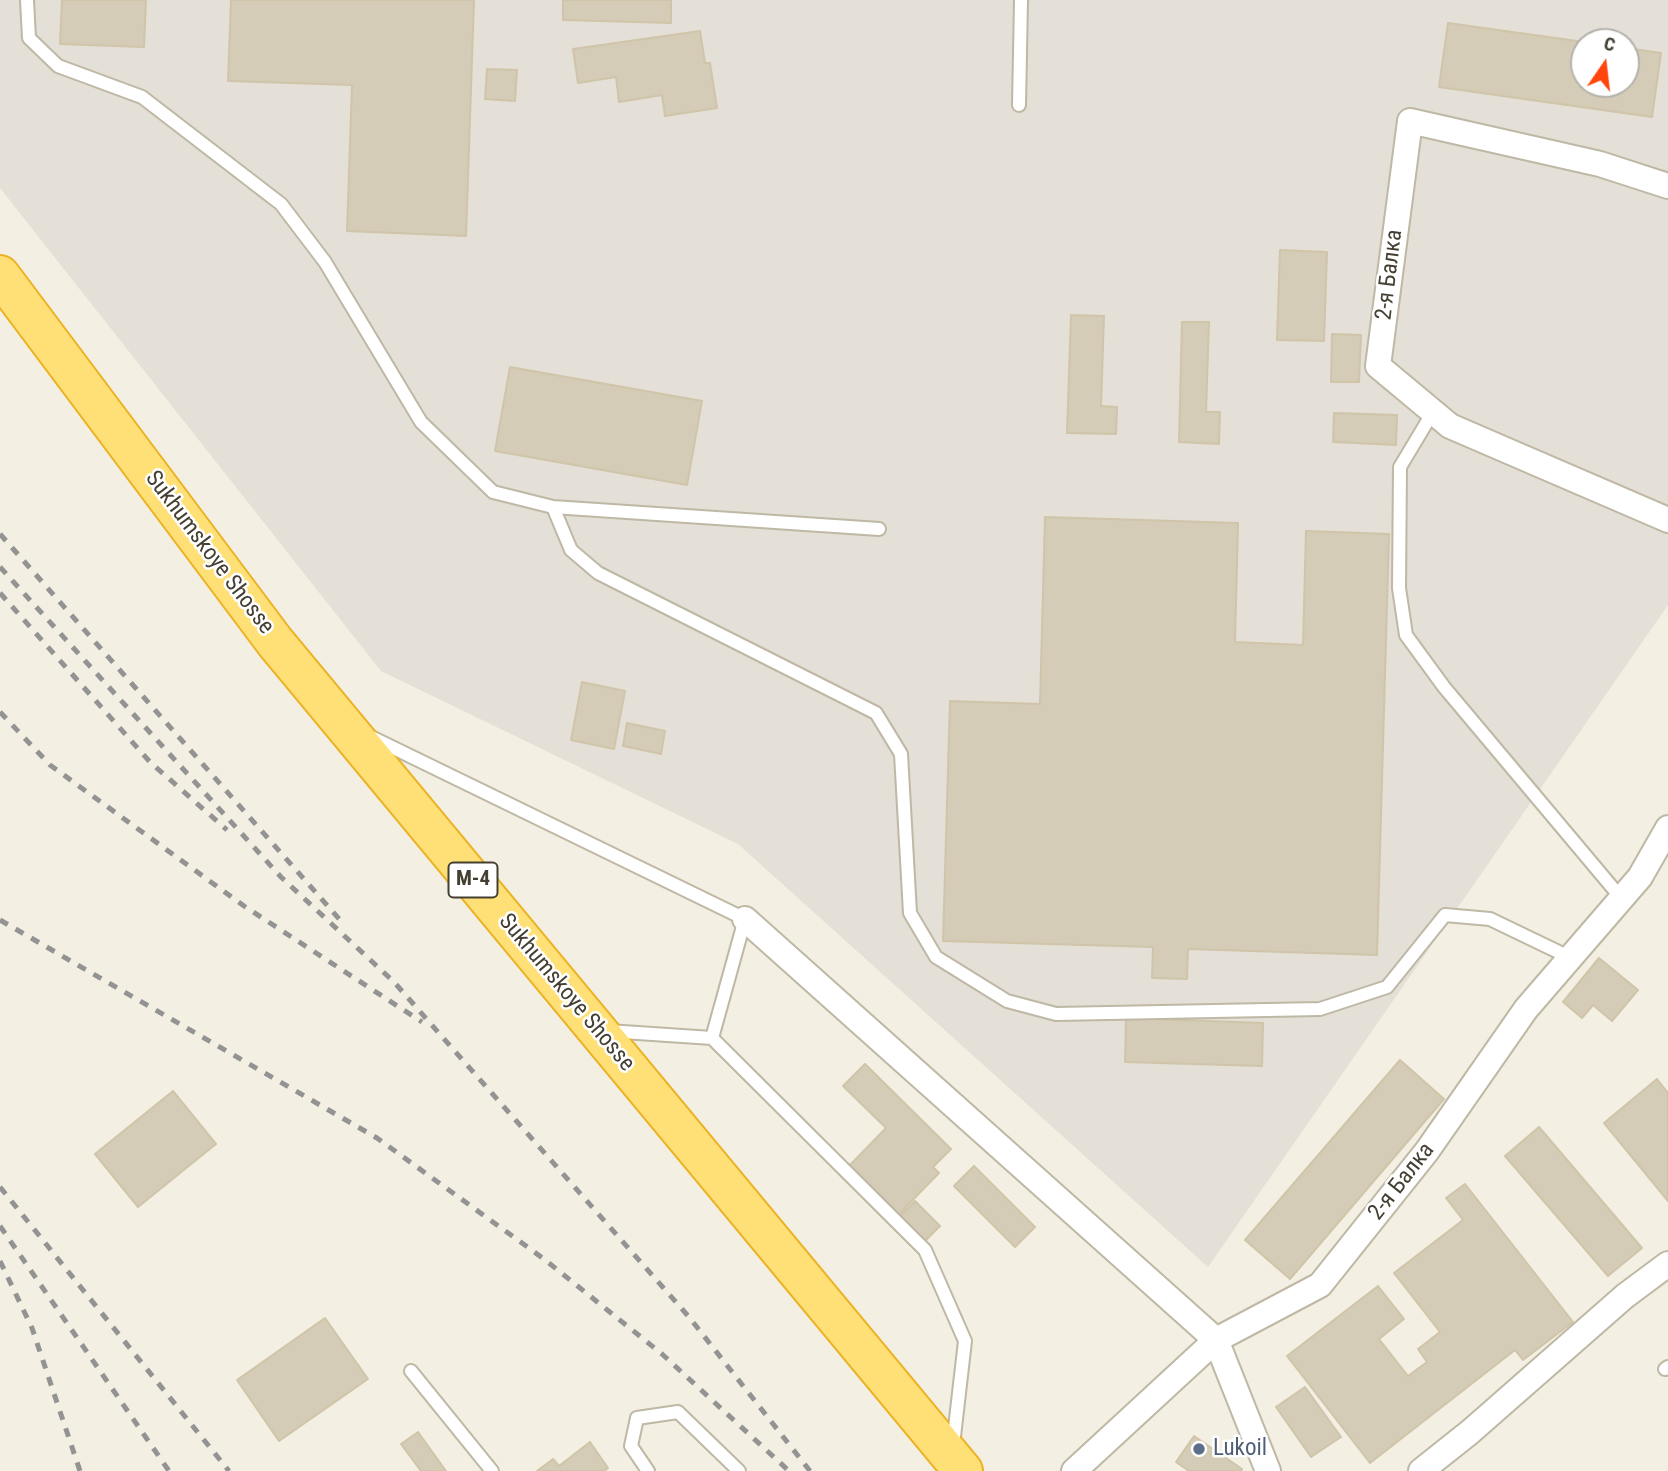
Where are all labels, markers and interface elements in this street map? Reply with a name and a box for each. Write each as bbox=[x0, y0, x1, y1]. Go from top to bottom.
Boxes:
north arrow bbox=[1570, 28, 1640, 98]
text: С bbox=[1602, 32, 1618, 57]
street label: 2-я Балка bbox=[1371, 228, 1409, 322]
street label: Sukhumskoye Shosse bbox=[139, 466, 279, 640]
road number: М-4 bbox=[448, 862, 498, 898]
street label: Sukhumskoye Shosse bbox=[492, 909, 640, 1077]
street label: 2-я Балка bbox=[1363, 1138, 1441, 1226]
place label: Lukoil bbox=[1213, 1435, 1267, 1463]
marker: Lukoil bbox=[1191, 1441, 1207, 1457]

